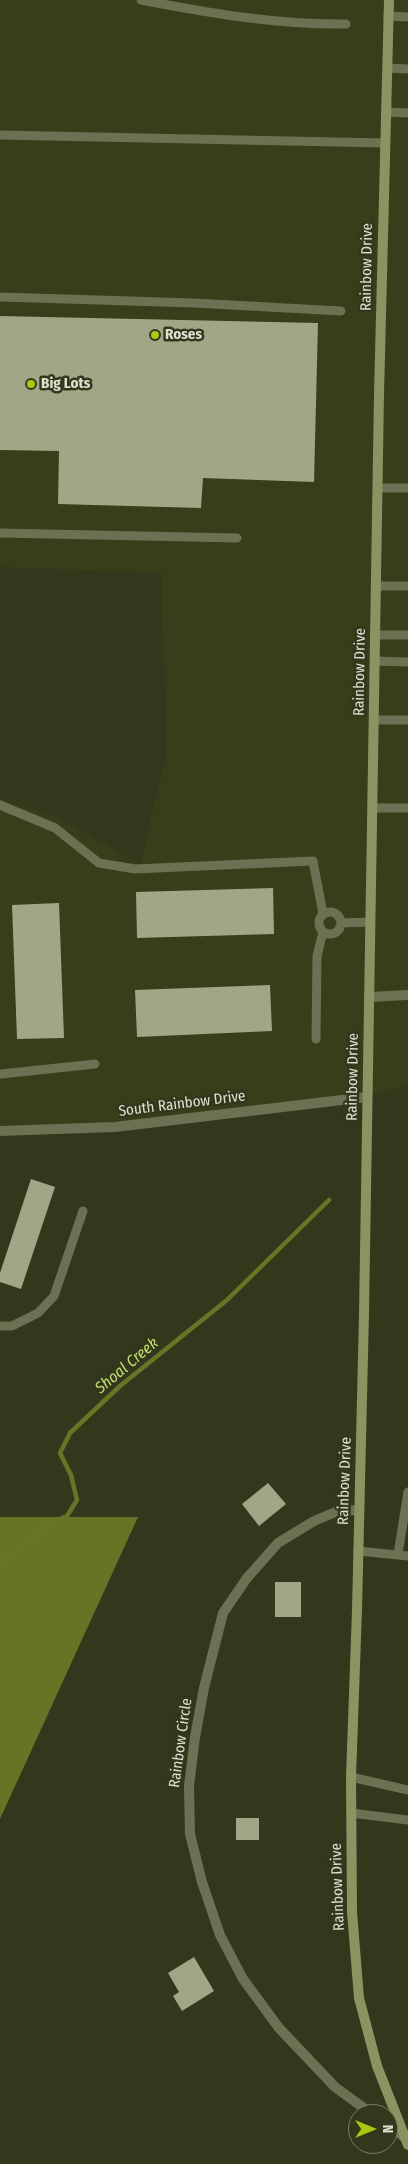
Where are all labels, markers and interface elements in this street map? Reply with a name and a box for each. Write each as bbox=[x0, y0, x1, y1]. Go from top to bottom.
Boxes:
street label: Rainbow Drive bbox=[357, 223, 377, 311]
place label: Roses bbox=[165, 326, 202, 344]
marker: Roses bbox=[149, 329, 161, 341]
place label: Big Lots bbox=[41, 375, 90, 393]
marker: Big Lots bbox=[25, 378, 37, 390]
street label: Rainbow Drive bbox=[350, 628, 370, 716]
street label: Rainbow Drive bbox=[343, 1033, 363, 1121]
street label: South Rainbow Drive bbox=[118, 1087, 246, 1121]
water label: Shoal Creek bbox=[91, 1334, 163, 1398]
street label: Rainbow Drive bbox=[334, 1437, 356, 1525]
street label: Rainbow Circle bbox=[166, 1697, 196, 1789]
street label: Rainbow Drive bbox=[327, 1843, 349, 1931]
north arrow bbox=[348, 2104, 398, 2154]
text: N bbox=[379, 2125, 396, 2133]

